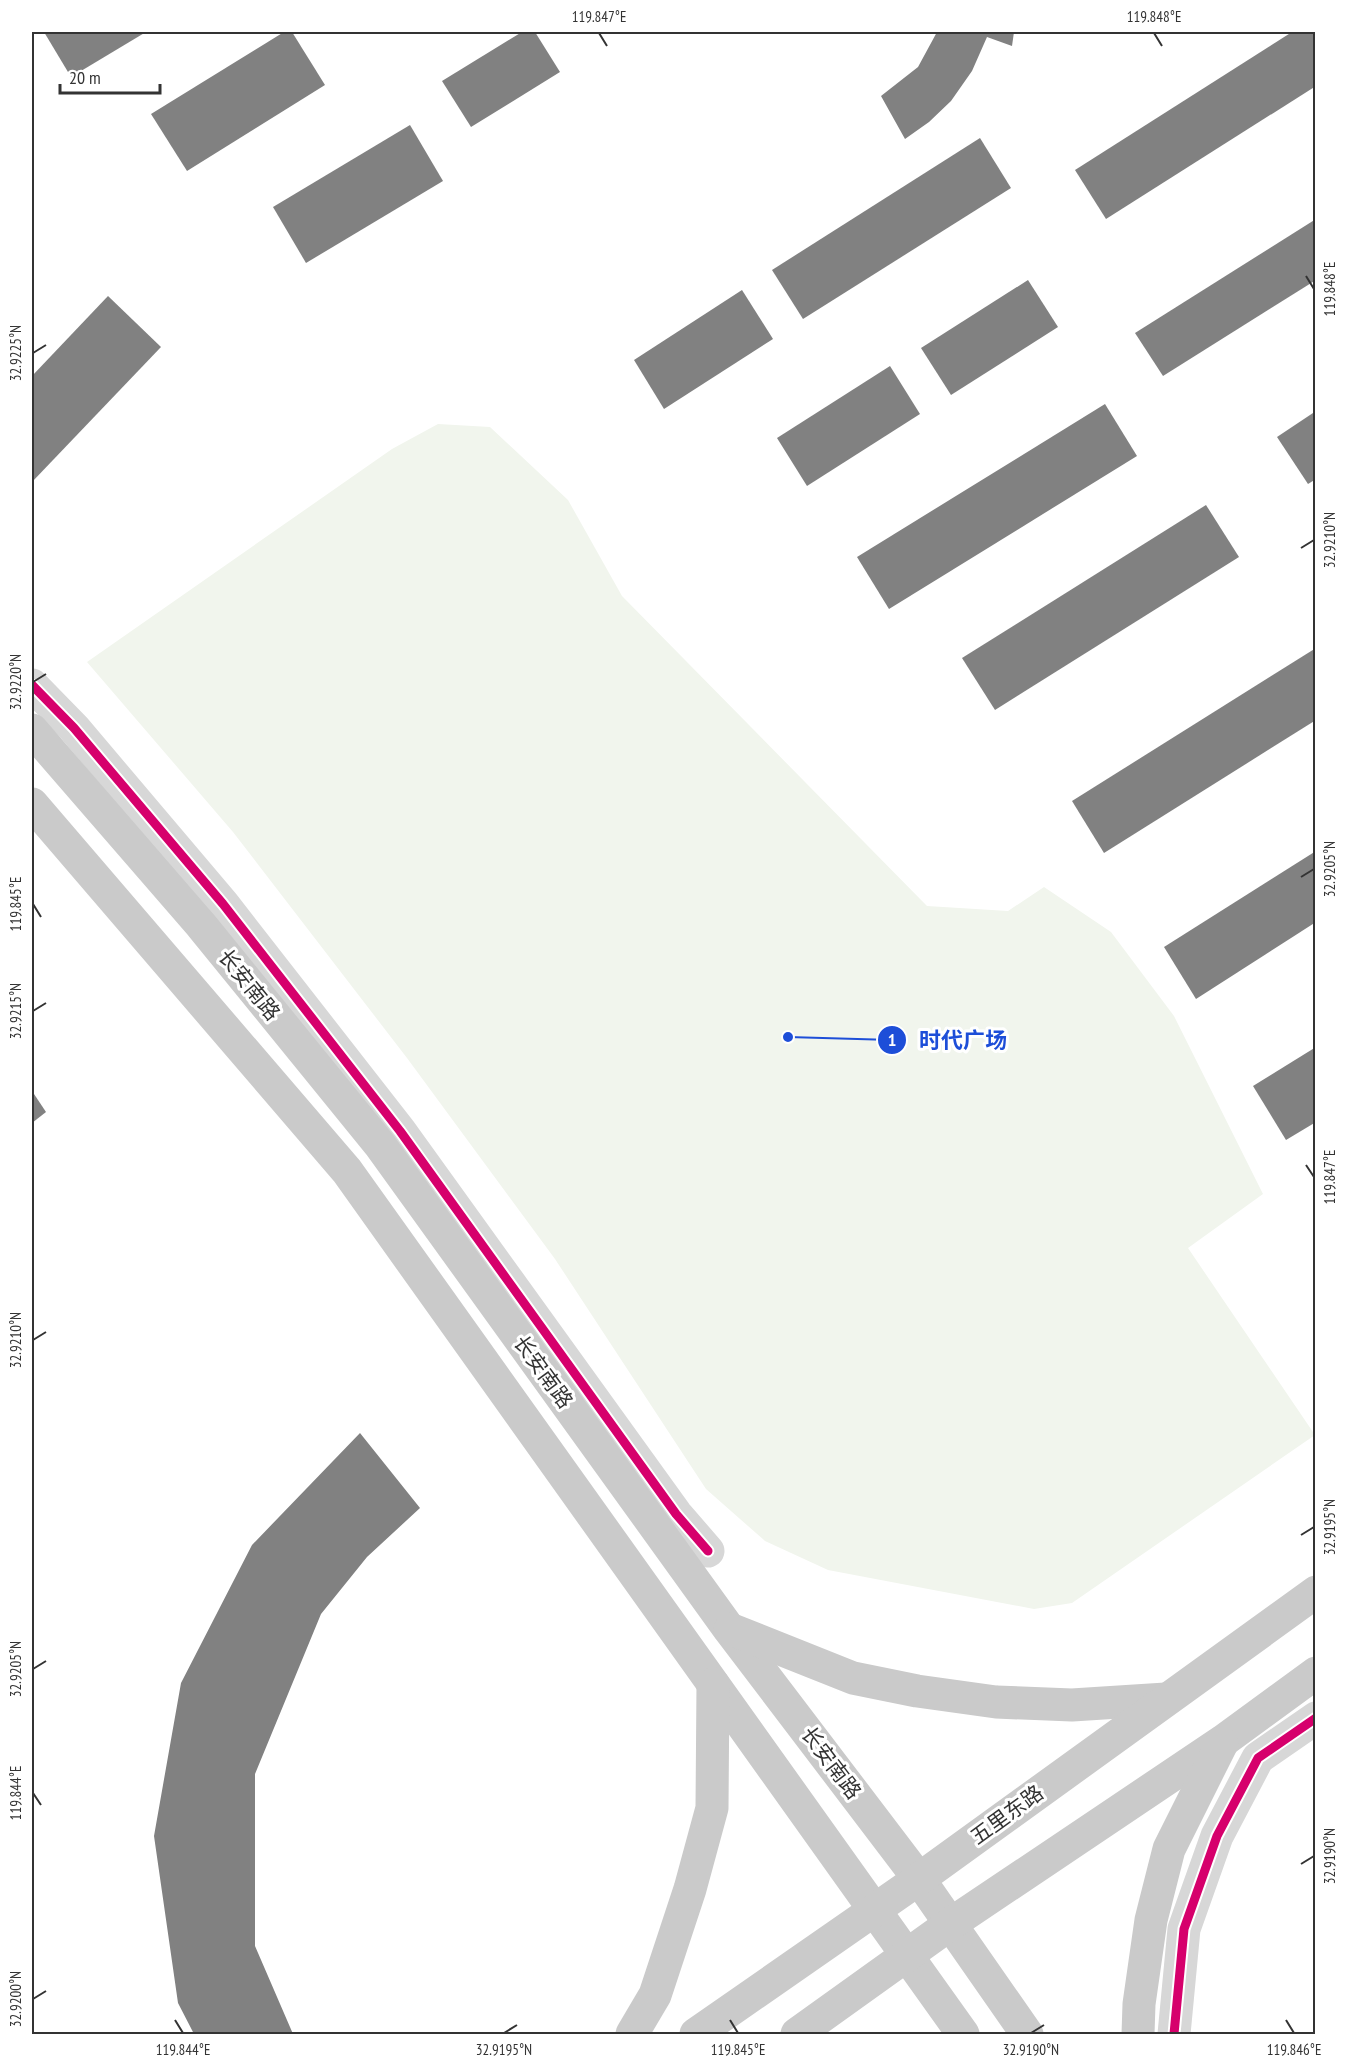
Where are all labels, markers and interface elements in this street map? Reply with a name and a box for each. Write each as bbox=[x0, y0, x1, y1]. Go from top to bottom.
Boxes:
text: 119.847°E bbox=[572, 7, 626, 26]
text: 119.848°E bbox=[1127, 7, 1181, 26]
scale bar bbox=[60, 57, 160, 95]
text: 20 m bbox=[69, 66, 101, 89]
text: 119.848°E bbox=[1320, 262, 1339, 316]
text: 32.9225°N bbox=[6, 325, 25, 381]
text: 32.9210°N bbox=[1320, 512, 1339, 568]
text: 32.9220°N bbox=[6, 654, 25, 710]
text: 32.9205°N bbox=[1320, 841, 1339, 897]
text: 119.845°E bbox=[6, 877, 25, 931]
street label: 长安南路 bbox=[212, 944, 286, 1026]
text: 32.9215°N bbox=[6, 983, 25, 1039]
callout: 时代广场 bbox=[877, 1020, 1019, 1060]
text: 时代广场 bbox=[919, 1026, 1007, 1054]
text: 1 bbox=[888, 1028, 896, 1051]
text: 119.847°E bbox=[1320, 1150, 1339, 1204]
text: 32.9210°N bbox=[6, 1312, 25, 1368]
street label: 长安南路 bbox=[508, 1330, 579, 1414]
text: 32.9195°N bbox=[1320, 1499, 1339, 1555]
text: 32.9205°N bbox=[6, 1641, 25, 1697]
street label: 长安南路 bbox=[795, 1721, 867, 1804]
text: 119.844°E bbox=[6, 1766, 25, 1820]
street label: 五里东路 bbox=[965, 1779, 1049, 1850]
text: 32.9190°N bbox=[1320, 1828, 1339, 1884]
text: 32.9200°N bbox=[6, 1971, 25, 2027]
text: 119.844°E bbox=[156, 2040, 210, 2059]
text: 32.9195°N bbox=[476, 2040, 532, 2059]
text: 119.845°E bbox=[711, 2040, 765, 2059]
text: 32.9190°N bbox=[1003, 2040, 1059, 2059]
text: 119.846°E bbox=[1267, 2040, 1321, 2059]

